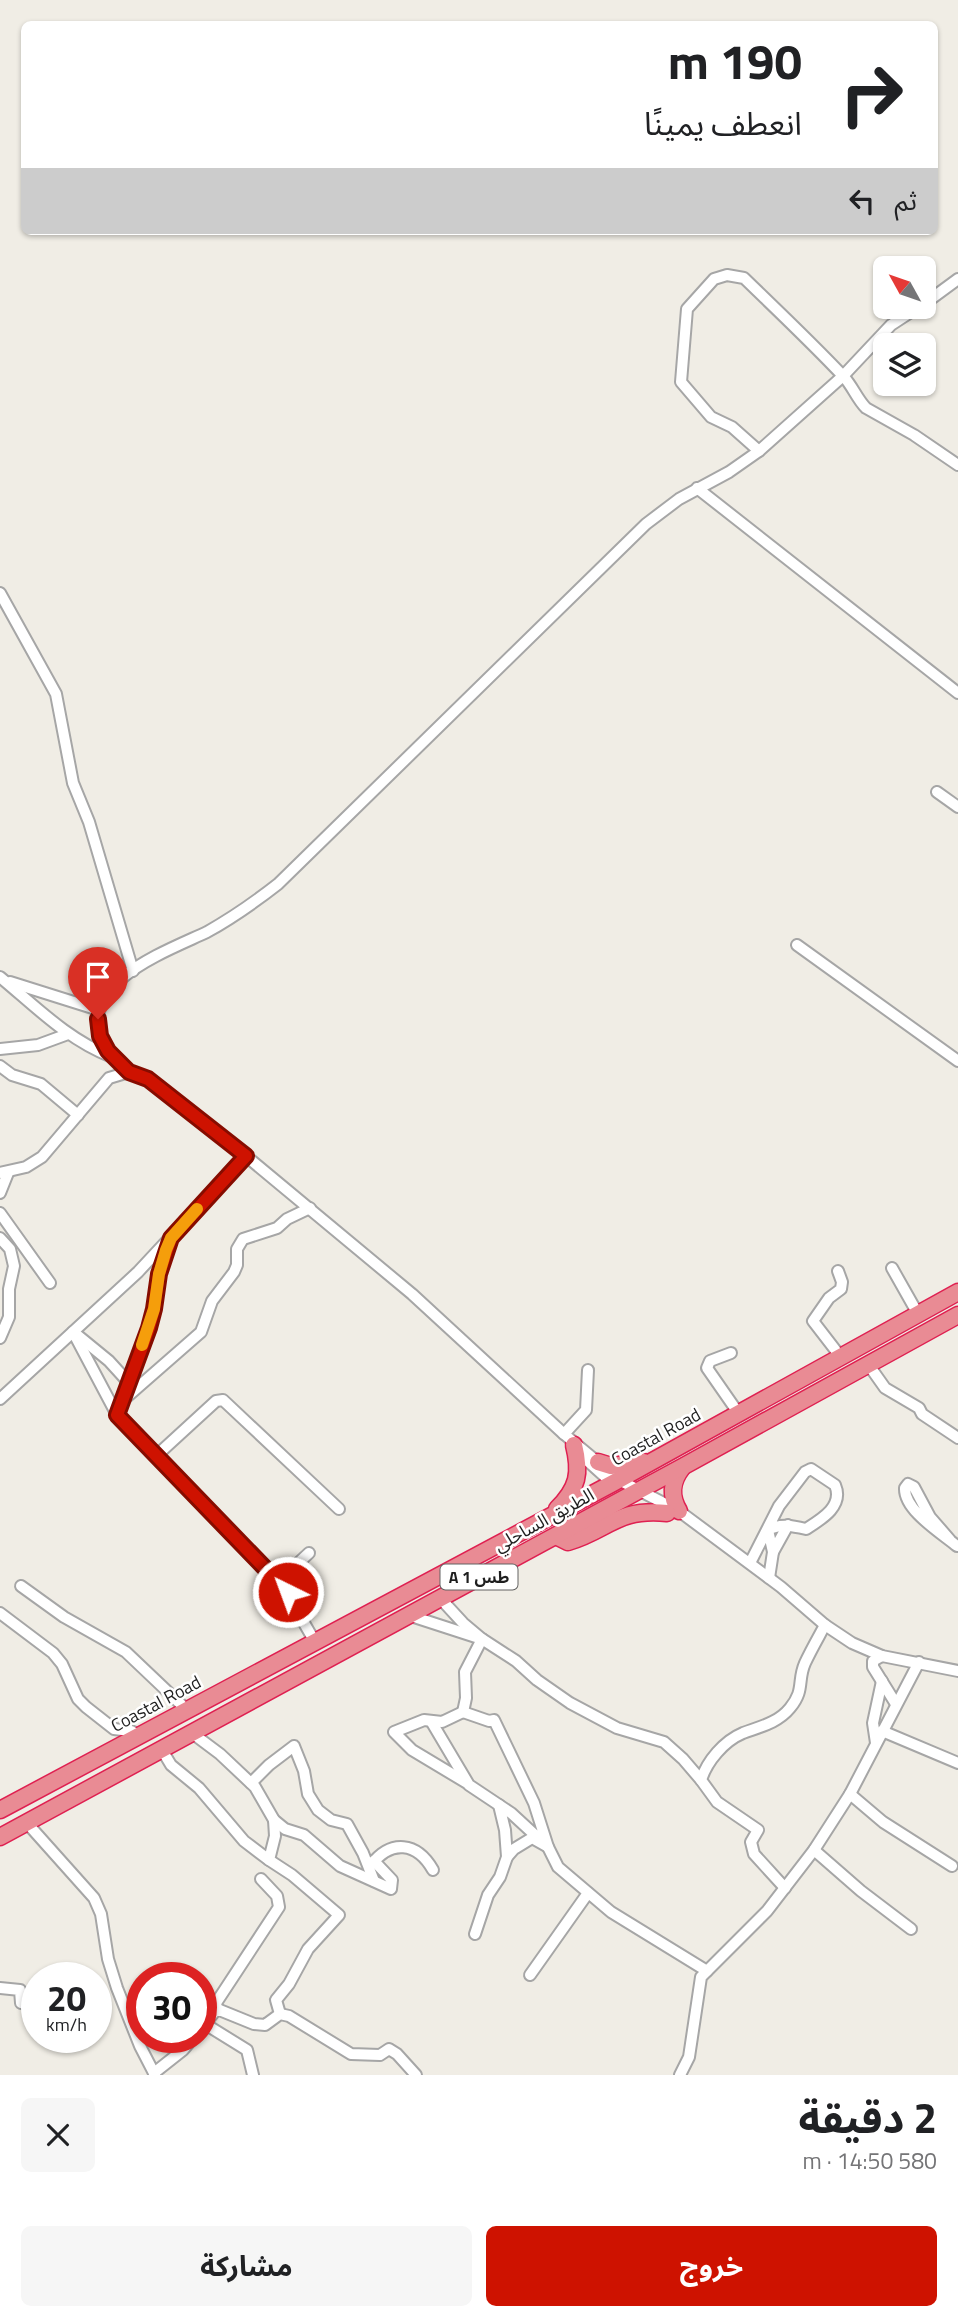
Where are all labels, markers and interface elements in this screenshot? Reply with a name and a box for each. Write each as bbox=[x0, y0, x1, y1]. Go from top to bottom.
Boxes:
text: 190 m bbox=[668, 23, 802, 98]
icon: right bbox=[826, 49, 917, 140]
text: انعطف يمينًا bbox=[644, 99, 802, 147]
text: ثم bbox=[895, 181, 917, 220]
icon: left bbox=[843, 182, 881, 220]
north arrow bbox=[873, 256, 936, 318]
map controls bbox=[873, 256, 936, 396]
button: layers bbox=[873, 333, 936, 396]
pin bbox=[68, 947, 128, 1019]
icon: arrive bbox=[79, 958, 117, 996]
street label: Coastal Road bbox=[606, 1401, 706, 1472]
street label: الطريق الساحلي bbox=[489, 1481, 599, 1558]
position arrow bbox=[251, 1555, 325, 1629]
road number: A 1 طس bbox=[440, 1564, 518, 1590]
street label: Coastal Road bbox=[106, 1668, 206, 1739]
speed limit sign: 30 bbox=[126, 1962, 217, 2053]
text: 20 bbox=[47, 1971, 86, 2025]
text: km/h bbox=[46, 2011, 87, 2038]
text: 2 دقيقة bbox=[799, 2085, 937, 2149]
button: close bbox=[21, 2098, 95, 2172]
text: 580 m · 14:50 bbox=[802, 2143, 937, 2178]
button: مشاركة bbox=[21, 2226, 472, 2306]
button: خروج bbox=[486, 2226, 937, 2306]

